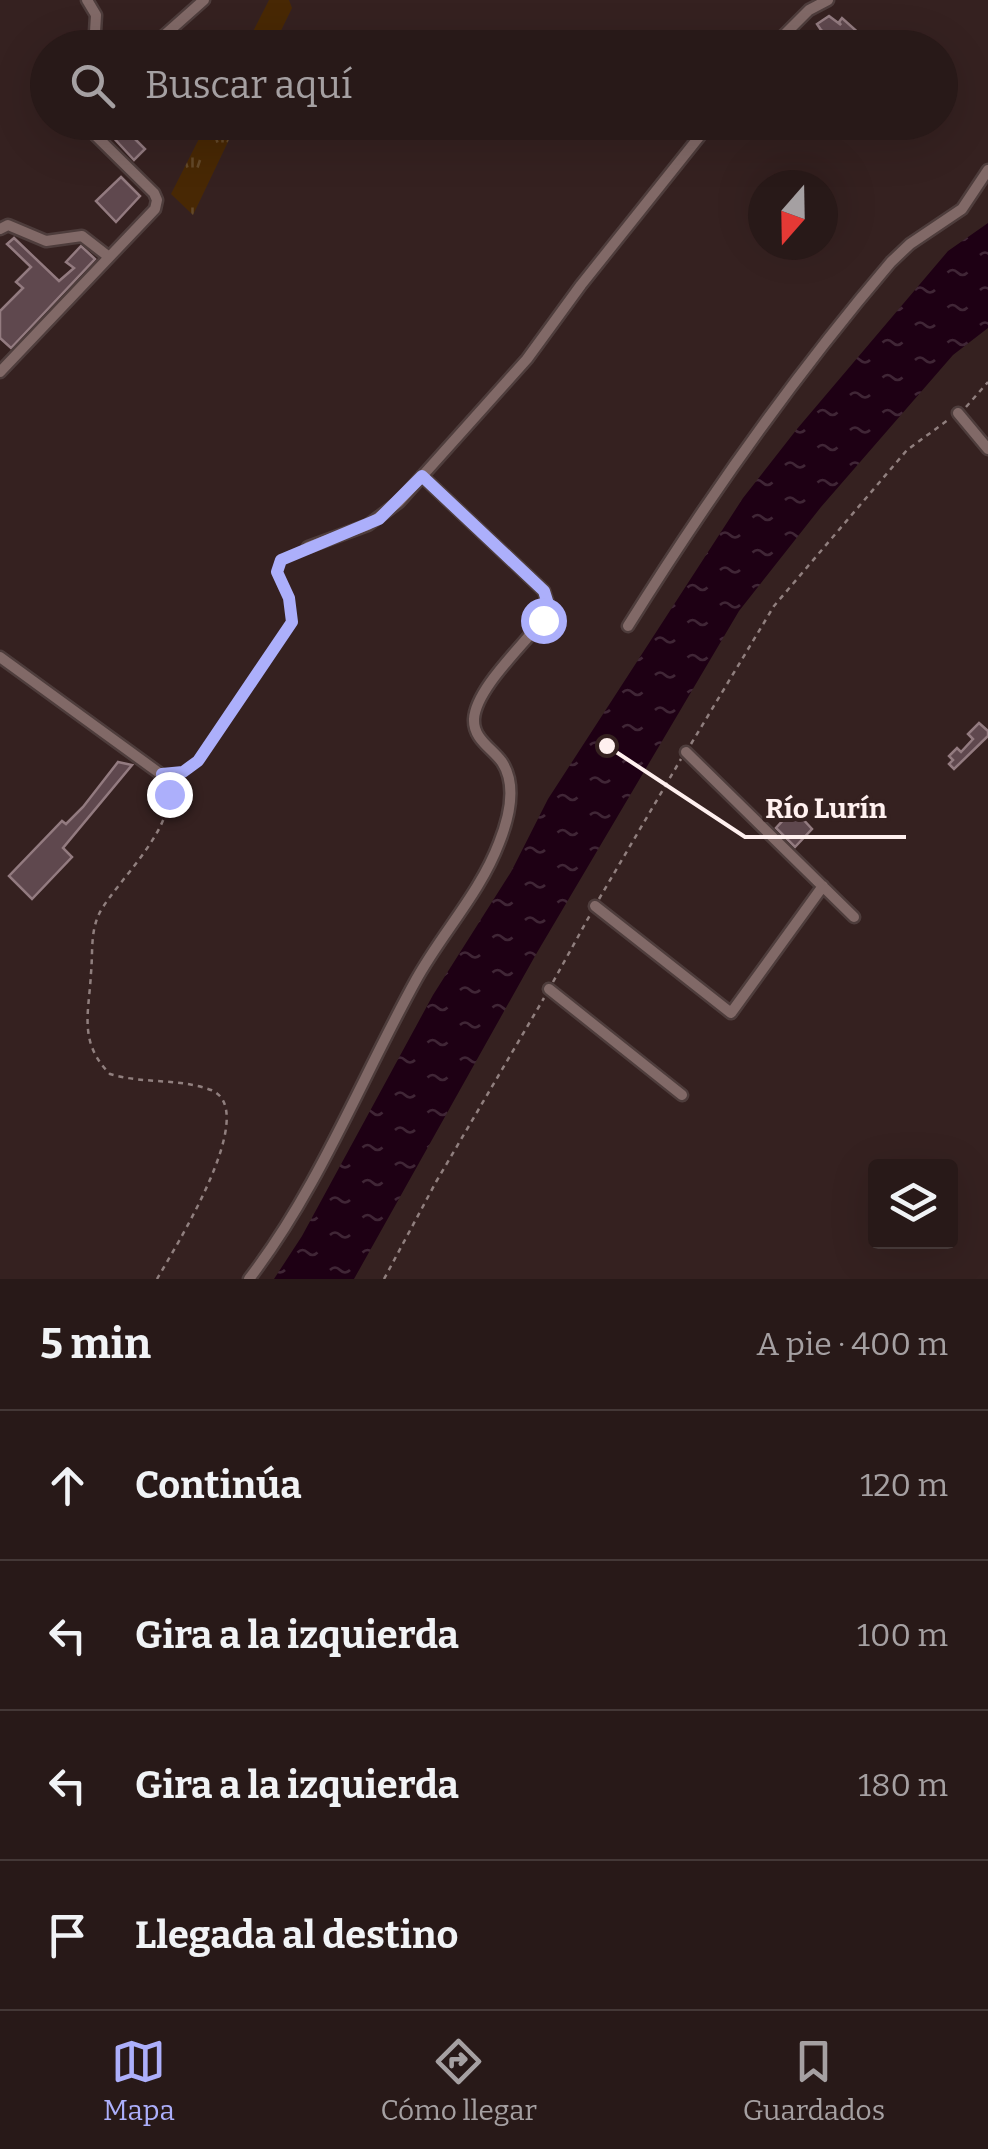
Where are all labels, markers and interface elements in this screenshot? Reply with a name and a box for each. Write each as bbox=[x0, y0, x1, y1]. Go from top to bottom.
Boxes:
search box bbox=[30, 30, 958, 140]
icon: search bbox=[65, 58, 120, 113]
text: Buscar aquí bbox=[145, 62, 352, 108]
north arrow bbox=[748, 170, 838, 260]
route start bbox=[521, 598, 567, 644]
route end bbox=[147, 772, 193, 818]
callout: Río Lurín bbox=[745, 779, 906, 837]
text: Río Lurín bbox=[765, 792, 887, 825]
map controls bbox=[868, 1159, 958, 1249]
button: layers bbox=[868, 1159, 958, 1249]
text: 5 min bbox=[40, 1319, 151, 1369]
text: A pie · 400 m bbox=[757, 1325, 948, 1363]
icon: ahead bbox=[40, 1458, 95, 1513]
text: Continúa bbox=[135, 1462, 302, 1508]
text: 120 m bbox=[860, 1466, 948, 1504]
icon: left bbox=[40, 1608, 95, 1663]
text: Gira a la izquierda bbox=[135, 1612, 459, 1658]
text: 100 m bbox=[857, 1616, 948, 1654]
icon: left bbox=[40, 1758, 95, 1813]
text: Gira a la izquierda bbox=[135, 1762, 459, 1808]
text: 180 m bbox=[858, 1766, 948, 1804]
icon: arrive bbox=[40, 1908, 95, 1963]
text: Llegada al destino bbox=[135, 1912, 458, 1958]
tab: Mapa bbox=[103, 2034, 175, 2127]
tab: Cómo llegar bbox=[381, 2034, 537, 2127]
tab: Guardados bbox=[743, 2034, 885, 2127]

